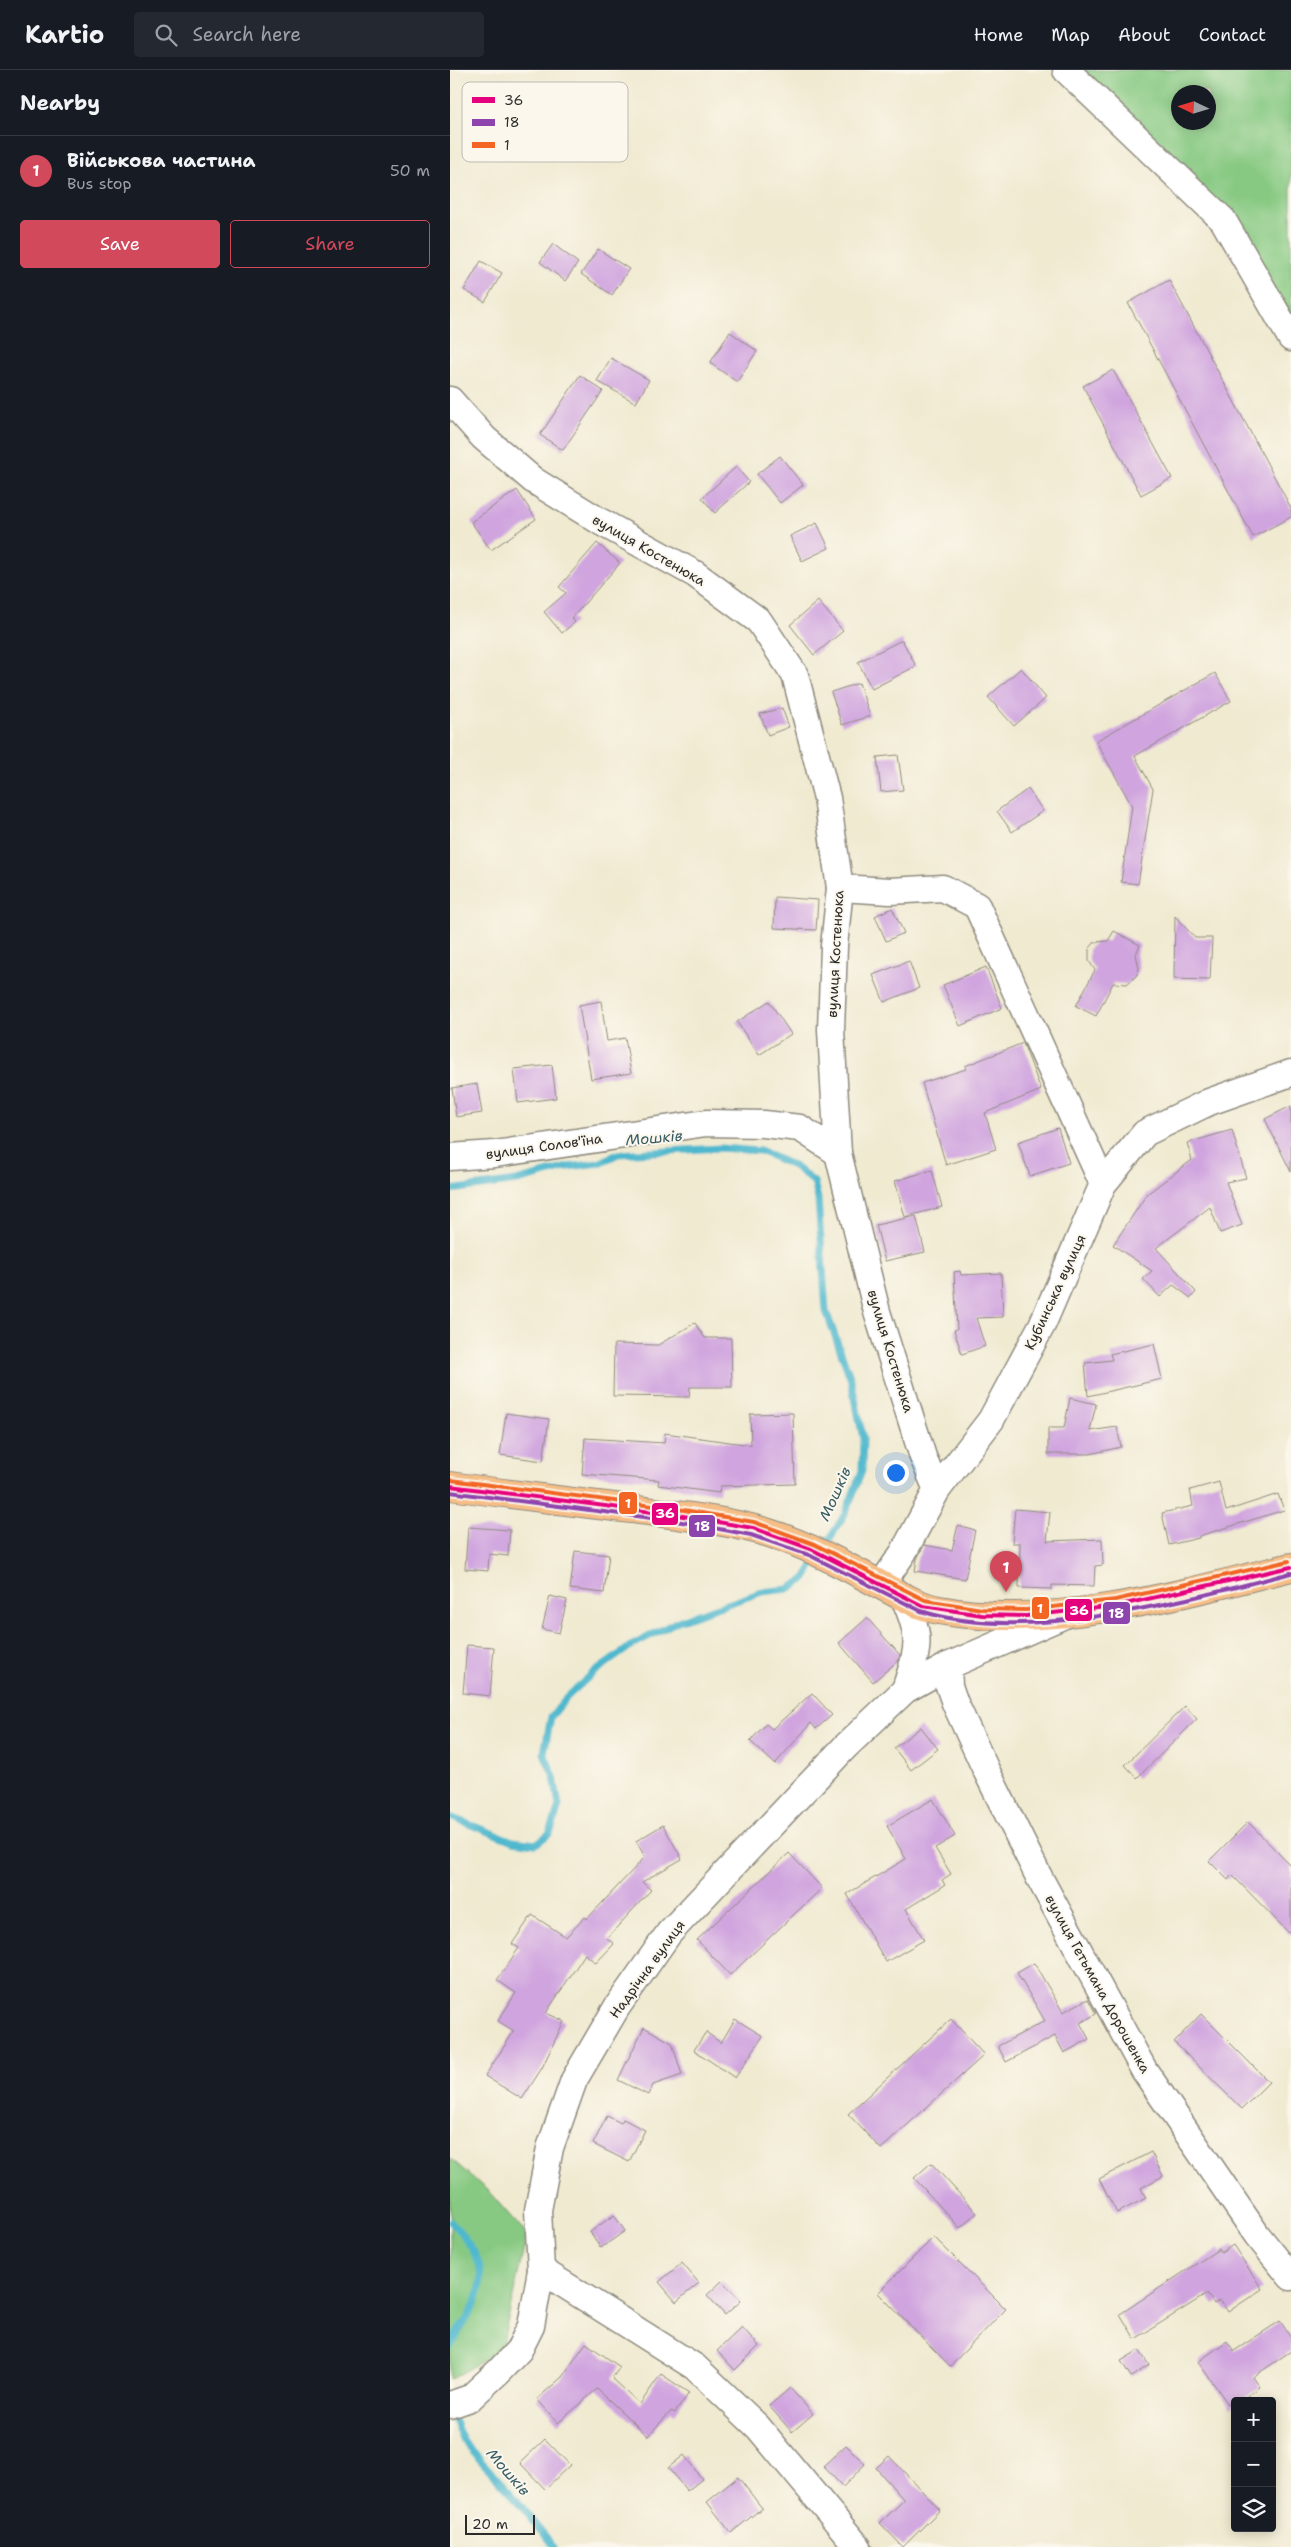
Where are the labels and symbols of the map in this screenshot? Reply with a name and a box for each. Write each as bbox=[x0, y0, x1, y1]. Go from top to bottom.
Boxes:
legend bbox=[462, 82, 628, 162]
north arrow bbox=[1171, 85, 1216, 130]
text: 36 bbox=[504, 91, 523, 109]
text: 18 bbox=[504, 113, 519, 131]
text: 1 bbox=[504, 136, 510, 154]
street label: вулиця Костенюка bbox=[589, 510, 709, 590]
street label: вулиця Костенюка bbox=[823, 890, 847, 1018]
water label: Мошків bbox=[625, 1126, 683, 1150]
street label: вулиця Солов'їна bbox=[485, 1129, 604, 1163]
street label: Кубинська вулиця bbox=[1020, 1231, 1090, 1353]
street label: вулиця Костенюка bbox=[864, 1287, 918, 1415]
your location bbox=[883, 1460, 909, 1486]
water label: Мошків bbox=[814, 1464, 856, 1524]
line badge: 1 bbox=[618, 1491, 638, 1515]
text: 1 bbox=[625, 1494, 631, 1512]
line badge: 36 bbox=[651, 1502, 679, 1526]
text: 36 bbox=[655, 1504, 675, 1522]
line badge: 18 bbox=[688, 1514, 716, 1538]
text: 18 bbox=[694, 1517, 710, 1535]
pin: 1 bbox=[990, 1551, 1022, 1592]
line badge: 1 bbox=[1031, 1596, 1050, 1620]
line badge: 36 bbox=[1064, 1598, 1093, 1622]
text: 1 bbox=[1037, 1599, 1043, 1617]
text: 36 bbox=[1069, 1601, 1089, 1619]
line badge: 18 bbox=[1102, 1601, 1131, 1625]
text: 18 bbox=[1108, 1604, 1124, 1622]
street label: вулиця Гетьмана Дорошенка bbox=[1041, 1892, 1155, 2077]
street label: Надрічна вулиця bbox=[605, 1916, 689, 2022]
water label: Мошків bbox=[482, 2444, 534, 2500]
scale bar bbox=[465, 2512, 535, 2535]

